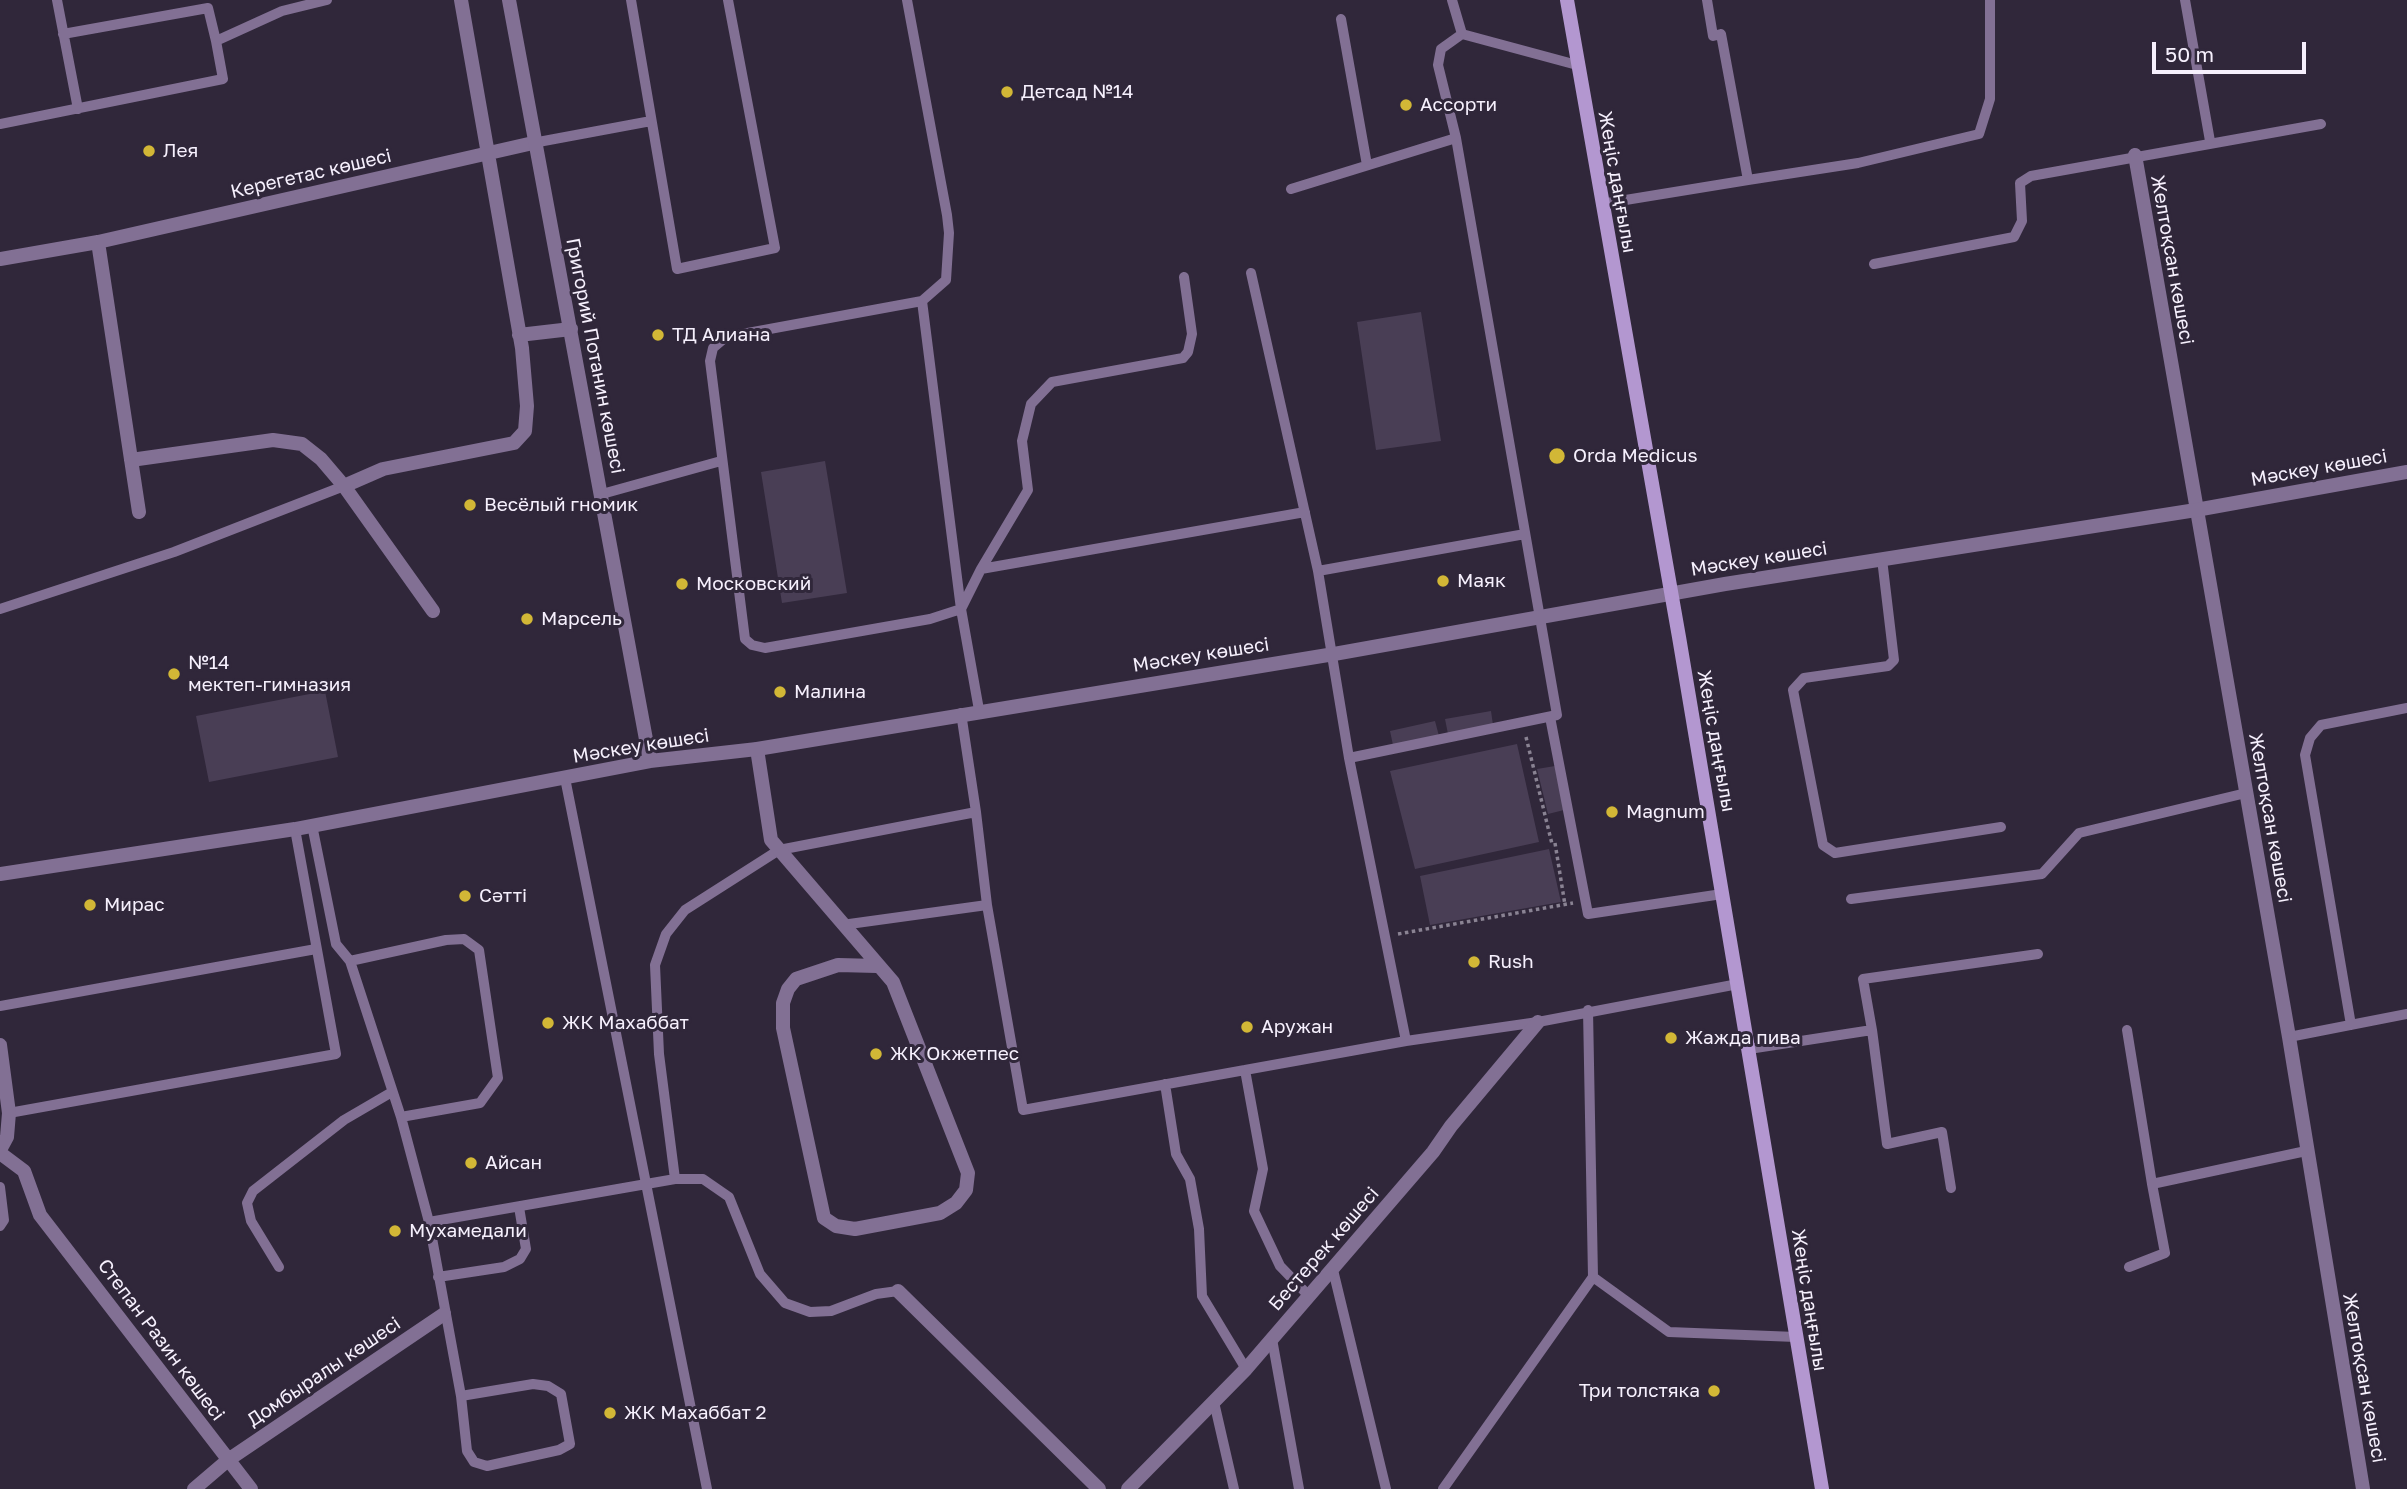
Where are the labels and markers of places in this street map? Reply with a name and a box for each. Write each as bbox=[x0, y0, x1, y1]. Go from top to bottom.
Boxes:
place label: Детсад №14 bbox=[1021, 81, 1134, 103]
marker: Детсад №14 bbox=[999, 84, 1015, 100]
place label: Ассорти bbox=[1420, 94, 1497, 116]
marker: Ассорти bbox=[1398, 97, 1414, 113]
place label: Лея bbox=[163, 140, 198, 162]
marker: Лея bbox=[141, 143, 157, 159]
place label: ТД Алиана bbox=[672, 324, 771, 346]
marker: ТД Алиана bbox=[650, 327, 666, 343]
place label: Orda Medicus bbox=[1573, 445, 1698, 467]
marker: Orda Medicus bbox=[1547, 446, 1567, 466]
place label: Весёлый гномик bbox=[484, 494, 638, 516]
marker: Весёлый гномик bbox=[462, 497, 478, 513]
place label: Маяк bbox=[1457, 570, 1506, 592]
place label: Московский bbox=[696, 573, 811, 595]
marker: Маяк bbox=[1435, 573, 1451, 589]
marker: Московский bbox=[674, 576, 690, 592]
place label: Марсель bbox=[541, 608, 622, 630]
marker: Марсель bbox=[519, 611, 535, 627]
place label: №14 мектеп-гимназия bbox=[188, 652, 351, 696]
marker: №14 мектеп-гимназия bbox=[166, 666, 182, 682]
place label: Малина bbox=[794, 681, 866, 703]
marker: Малина bbox=[772, 684, 788, 700]
place label: Magnum bbox=[1626, 801, 1705, 823]
marker: Magnum bbox=[1604, 804, 1620, 820]
place label: Сәтті bbox=[479, 885, 527, 907]
marker: Сәтті bbox=[457, 888, 473, 904]
place label: Мирас bbox=[104, 894, 165, 916]
marker: Мирас bbox=[82, 897, 98, 913]
place label: Rush bbox=[1488, 951, 1534, 973]
marker: Rush bbox=[1466, 954, 1482, 970]
place label: ЖК Махаббат bbox=[562, 1012, 689, 1034]
marker: ЖК Махаббат bbox=[540, 1015, 556, 1031]
place label: Аружан bbox=[1261, 1016, 1333, 1038]
marker: Аружан bbox=[1239, 1019, 1255, 1035]
place label: Жажда пива bbox=[1685, 1027, 1801, 1049]
marker: Жажда пива bbox=[1663, 1030, 1679, 1046]
place label: ЖК Окжетпес bbox=[890, 1043, 1019, 1065]
marker: ЖК Окжетпес bbox=[868, 1046, 884, 1062]
place label: Айсан bbox=[485, 1152, 542, 1174]
marker: Айсан bbox=[463, 1155, 479, 1171]
place label: Мухамедали bbox=[409, 1220, 527, 1242]
marker: Мухамедали bbox=[387, 1223, 403, 1239]
place label: Три толстяка bbox=[1579, 1380, 1700, 1402]
marker: Три толстяка bbox=[1706, 1383, 1722, 1399]
place label: ЖК Махаббат 2 bbox=[624, 1402, 767, 1424]
marker: ЖК Махаббат 2 bbox=[602, 1405, 618, 1421]

